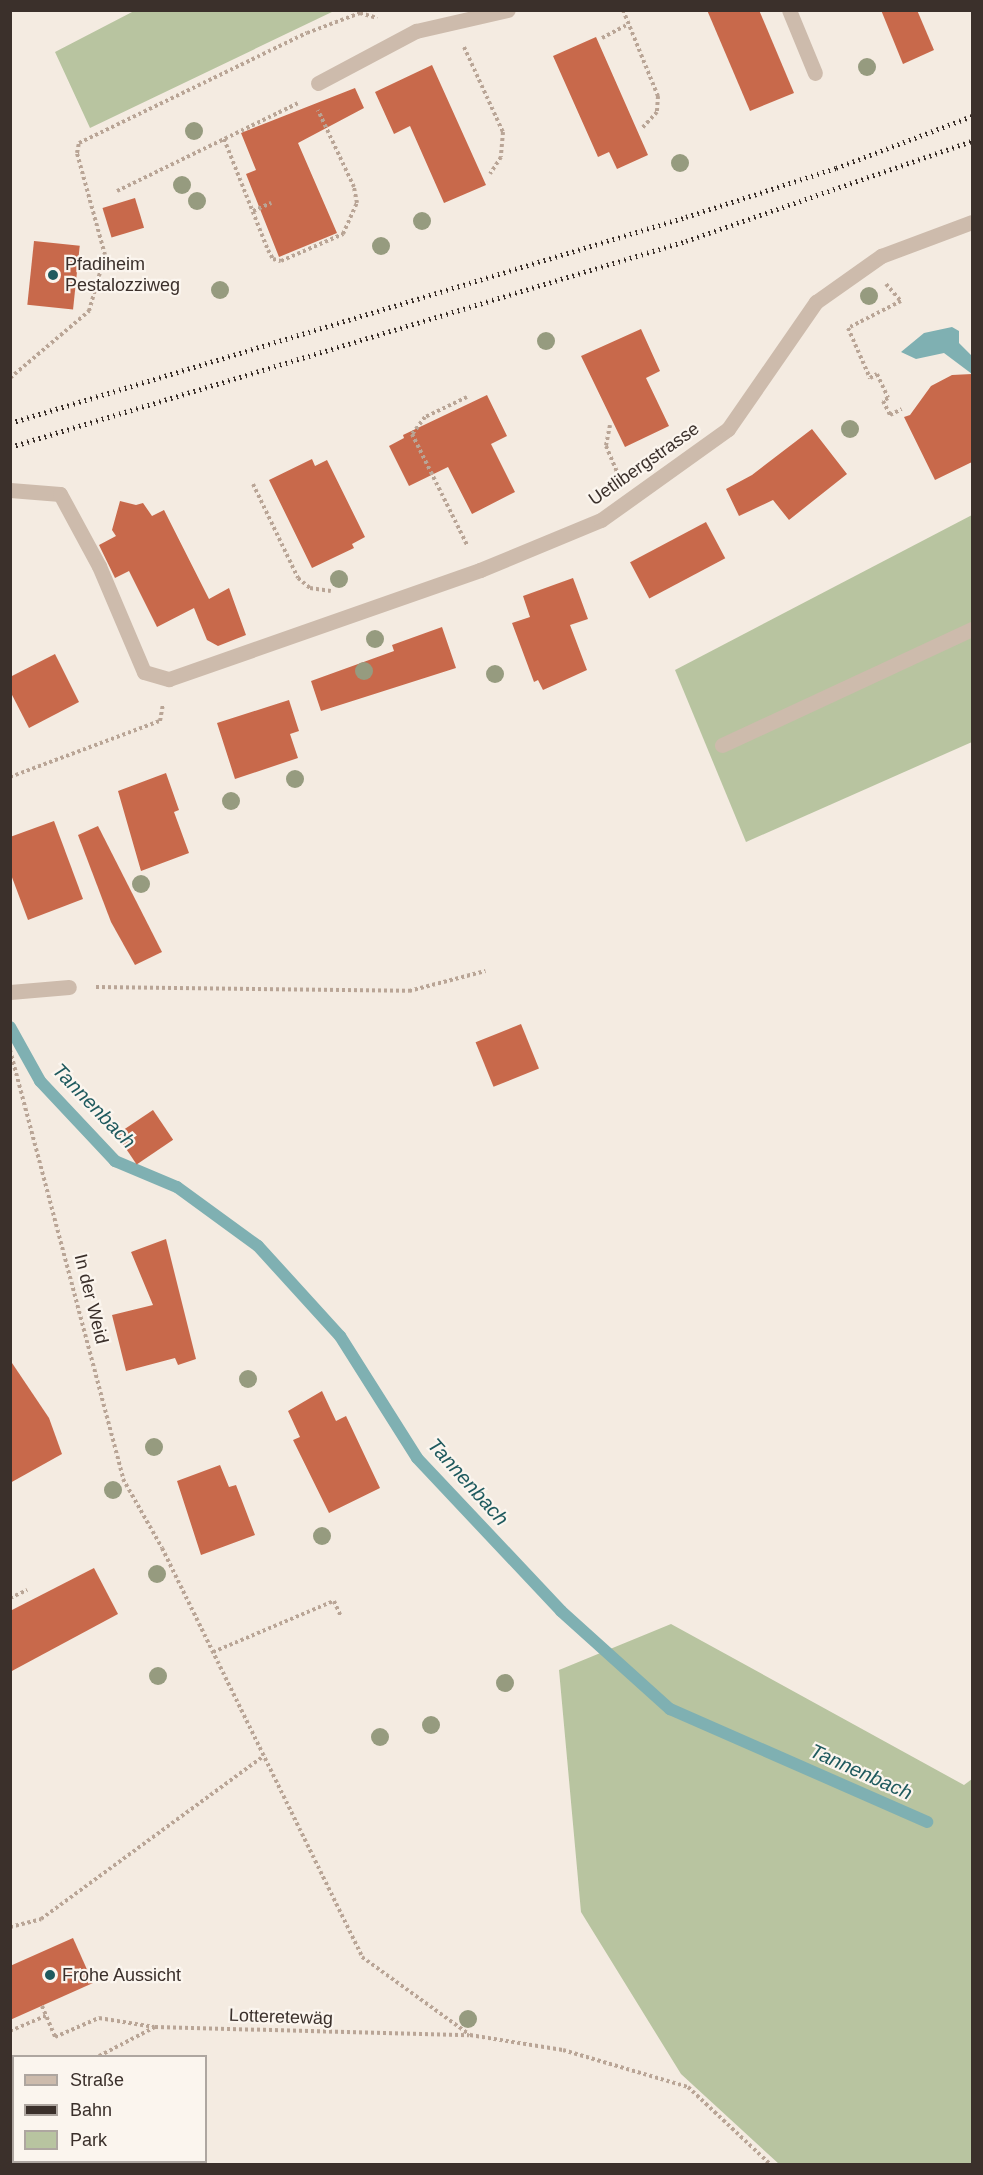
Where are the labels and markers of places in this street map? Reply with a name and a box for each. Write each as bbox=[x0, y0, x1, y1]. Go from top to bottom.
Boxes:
place label: Pfadiheim Pestalozziweg bbox=[65, 254, 180, 296]
marker: Pfadiheim Pestalozziweg bbox=[46, 268, 60, 282]
place label: Frohe Aussicht bbox=[62, 1964, 182, 1986]
marker: Frohe Aussicht bbox=[43, 1968, 57, 1982]

